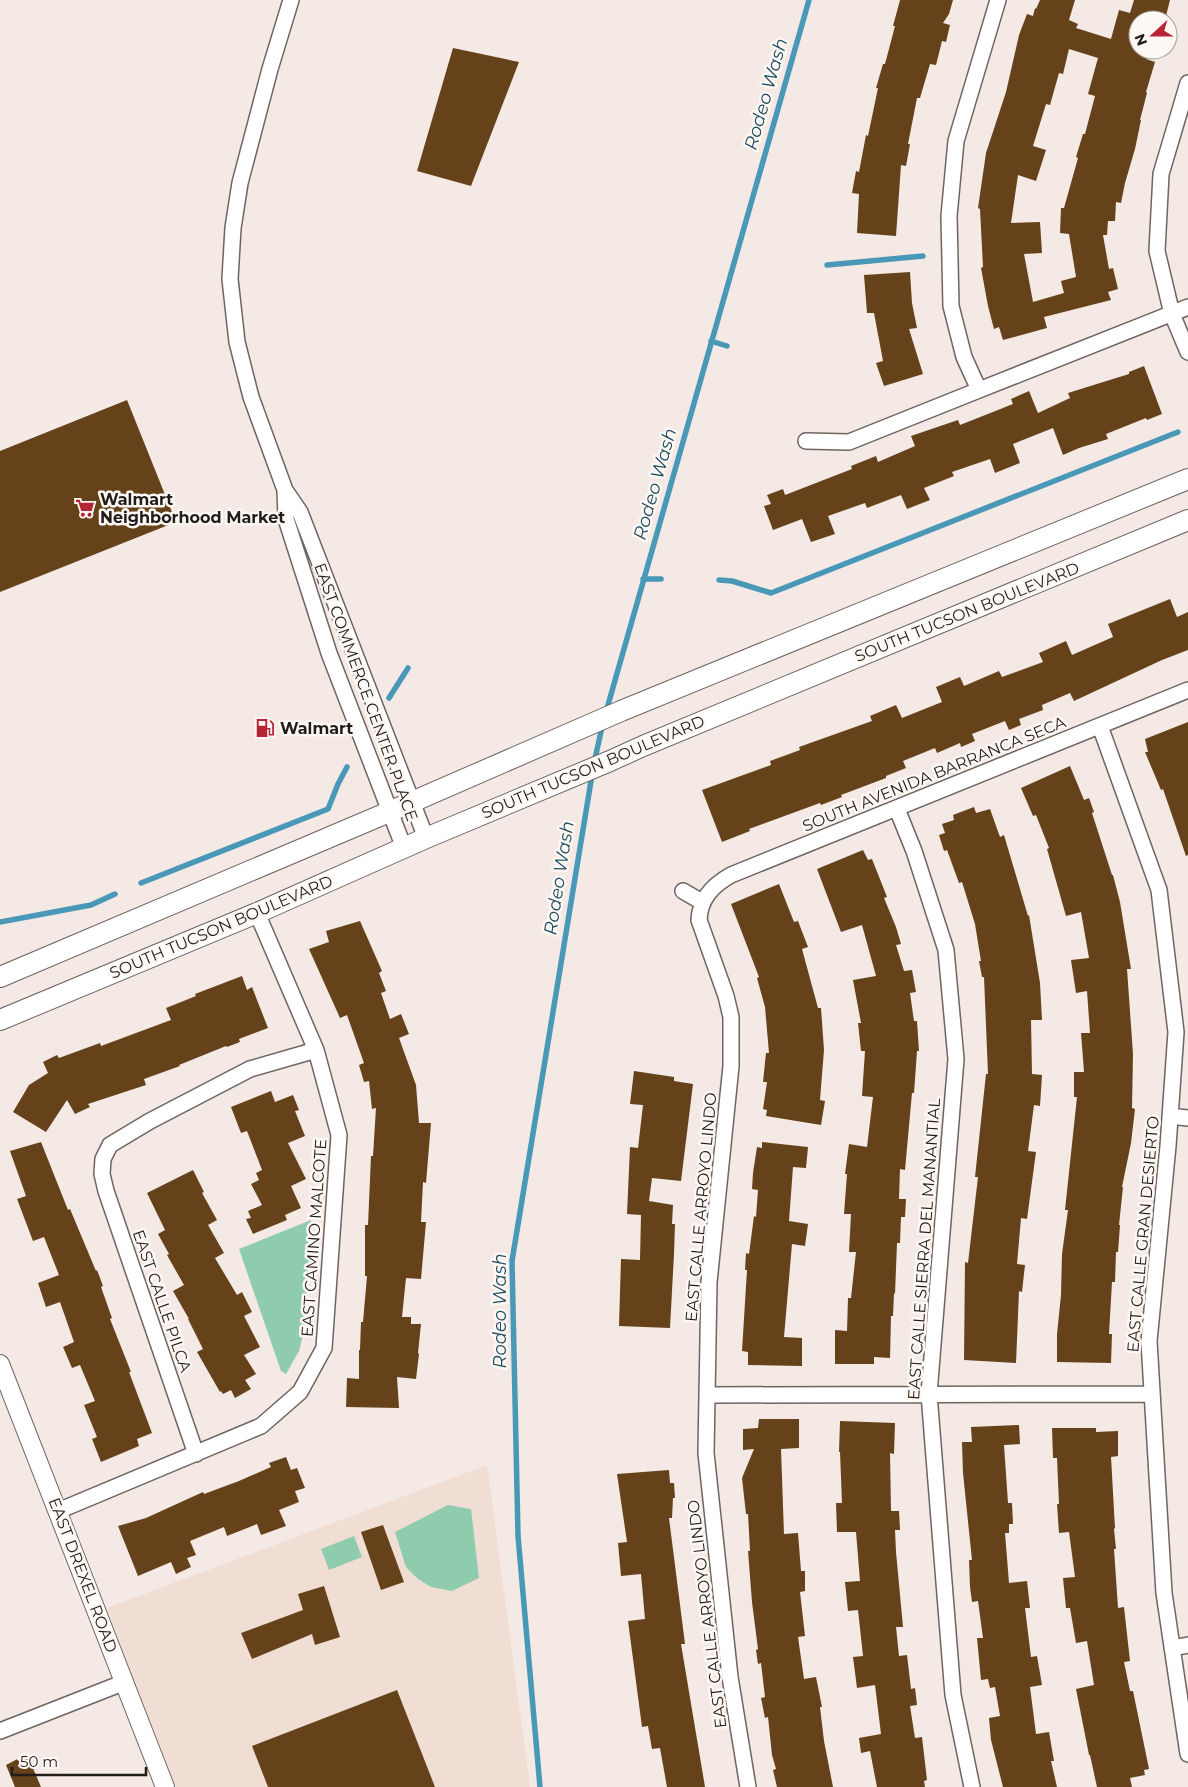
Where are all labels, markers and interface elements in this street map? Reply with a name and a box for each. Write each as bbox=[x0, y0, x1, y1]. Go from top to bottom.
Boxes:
north arrow bbox=[1128, 10, 1178, 60]
text: N bbox=[1130, 31, 1151, 48]
water label: Rodeo Wash bbox=[740, 36, 792, 152]
water label: Rodeo Wash bbox=[629, 426, 681, 542]
place label: Walmart Neighborhood Market bbox=[100, 490, 285, 527]
supermarket icon: Walmart Neighborhood Market bbox=[74, 497, 96, 519]
street label: SOUTH TUCSON BOULEVARD bbox=[852, 558, 1082, 666]
street label: EAST COMMERCE CENTER PLACE bbox=[310, 560, 422, 824]
street label: SOUTH TUCSON BOULEVARD bbox=[479, 711, 707, 823]
street label: SOUTH AVENIDA BARRANCA SECA bbox=[800, 712, 1069, 836]
fuel station icon: Walmart bbox=[254, 717, 276, 739]
place label: Walmart bbox=[280, 719, 353, 738]
water label: Rodeo Wash bbox=[539, 819, 579, 937]
street label: SOUTH TUCSON BOULEVARD bbox=[107, 871, 335, 983]
street label: EAST CALLE ARROYO LINDO bbox=[682, 1091, 720, 1323]
street label: EAST CALLE SIERRA DEL MANANTIAL bbox=[904, 1097, 944, 1400]
street label: EAST CALLE GRAN DESIERTO bbox=[1123, 1115, 1163, 1353]
street label: EAST CAMINO MALCOTE bbox=[298, 1138, 330, 1338]
street label: EAST CALLE PILCA bbox=[129, 1227, 195, 1375]
water label: Rodeo Wash bbox=[489, 1253, 511, 1369]
street label: EAST DREXEL ROAD bbox=[45, 1495, 121, 1655]
street label: EAST CALLE ARROYO LINDO bbox=[684, 1499, 730, 1729]
scale bar bbox=[12, 1744, 146, 1776]
text: 50 m bbox=[20, 1752, 58, 1771]

